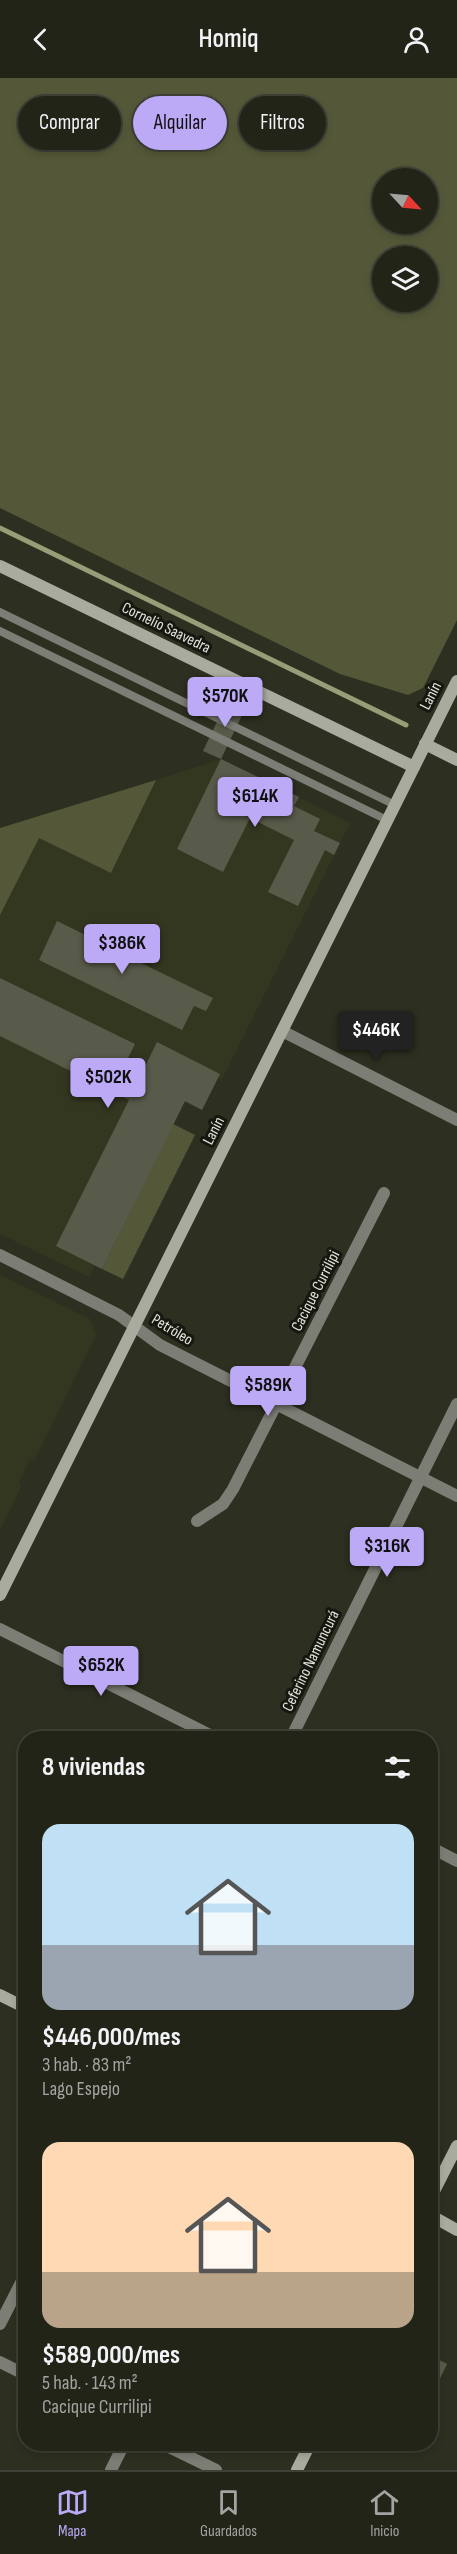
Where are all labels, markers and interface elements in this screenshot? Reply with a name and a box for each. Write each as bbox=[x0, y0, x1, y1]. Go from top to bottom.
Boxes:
icon: back bbox=[24, 23, 57, 56]
text: Homiq bbox=[198, 23, 259, 55]
icon: person bbox=[400, 23, 433, 56]
chip: Comprar bbox=[18, 96, 121, 150]
chip: Alquilar bbox=[133, 96, 227, 150]
chip: Filtros bbox=[239, 96, 326, 150]
north arrow bbox=[372, 168, 438, 234]
map controls bbox=[372, 168, 438, 312]
button: layers bbox=[372, 246, 438, 312]
street label: Cornelio Saavedra bbox=[119, 598, 213, 658]
pin: $570K bbox=[183, 677, 267, 728]
street label: Lanín bbox=[416, 679, 446, 713]
text: $570K bbox=[202, 684, 248, 708]
pin: $614K bbox=[213, 777, 297, 828]
text: $614K bbox=[232, 784, 278, 808]
pin: $386K bbox=[80, 924, 164, 975]
text: $386K bbox=[98, 931, 146, 955]
pin: $446K bbox=[334, 1011, 418, 1062]
text: $446K bbox=[352, 1018, 400, 1042]
pin: $502K bbox=[66, 1058, 150, 1109]
text: $502K bbox=[84, 1065, 132, 1089]
street label: Lanín bbox=[199, 1114, 229, 1148]
street label: Cacique Currilipi bbox=[288, 1248, 344, 1334]
street label: Petróleo bbox=[148, 1310, 196, 1350]
pin: $589K bbox=[226, 1366, 310, 1417]
text: $589K bbox=[244, 1373, 292, 1397]
pin: $316K bbox=[345, 1527, 429, 1578]
text: $316K bbox=[364, 1534, 410, 1558]
street label: Ceferino Namuncurá bbox=[278, 1607, 344, 1715]
pin: $652K bbox=[59, 1646, 143, 1697]
text: $652K bbox=[77, 1653, 125, 1677]
icon: filters bbox=[381, 1751, 414, 1784]
text: 8 viviendas bbox=[42, 1752, 145, 1783]
icon: home bbox=[174, 1863, 282, 1971]
text: $446,000/mes bbox=[42, 2022, 181, 2053]
text: 3 hab. · 83 m² bbox=[42, 2053, 131, 2077]
text: Lago Espejo bbox=[42, 2077, 120, 2101]
icon: home bbox=[174, 2181, 282, 2289]
text: $589,000/mes bbox=[42, 2340, 180, 2371]
text: 5 hab. · 143 m² bbox=[42, 2371, 138, 2395]
text: Cacique Currilipi bbox=[42, 2395, 152, 2419]
tab: Mapa bbox=[56, 2486, 89, 2541]
tab: Guardados bbox=[200, 2486, 257, 2541]
tab: Inicio bbox=[368, 2486, 401, 2541]

